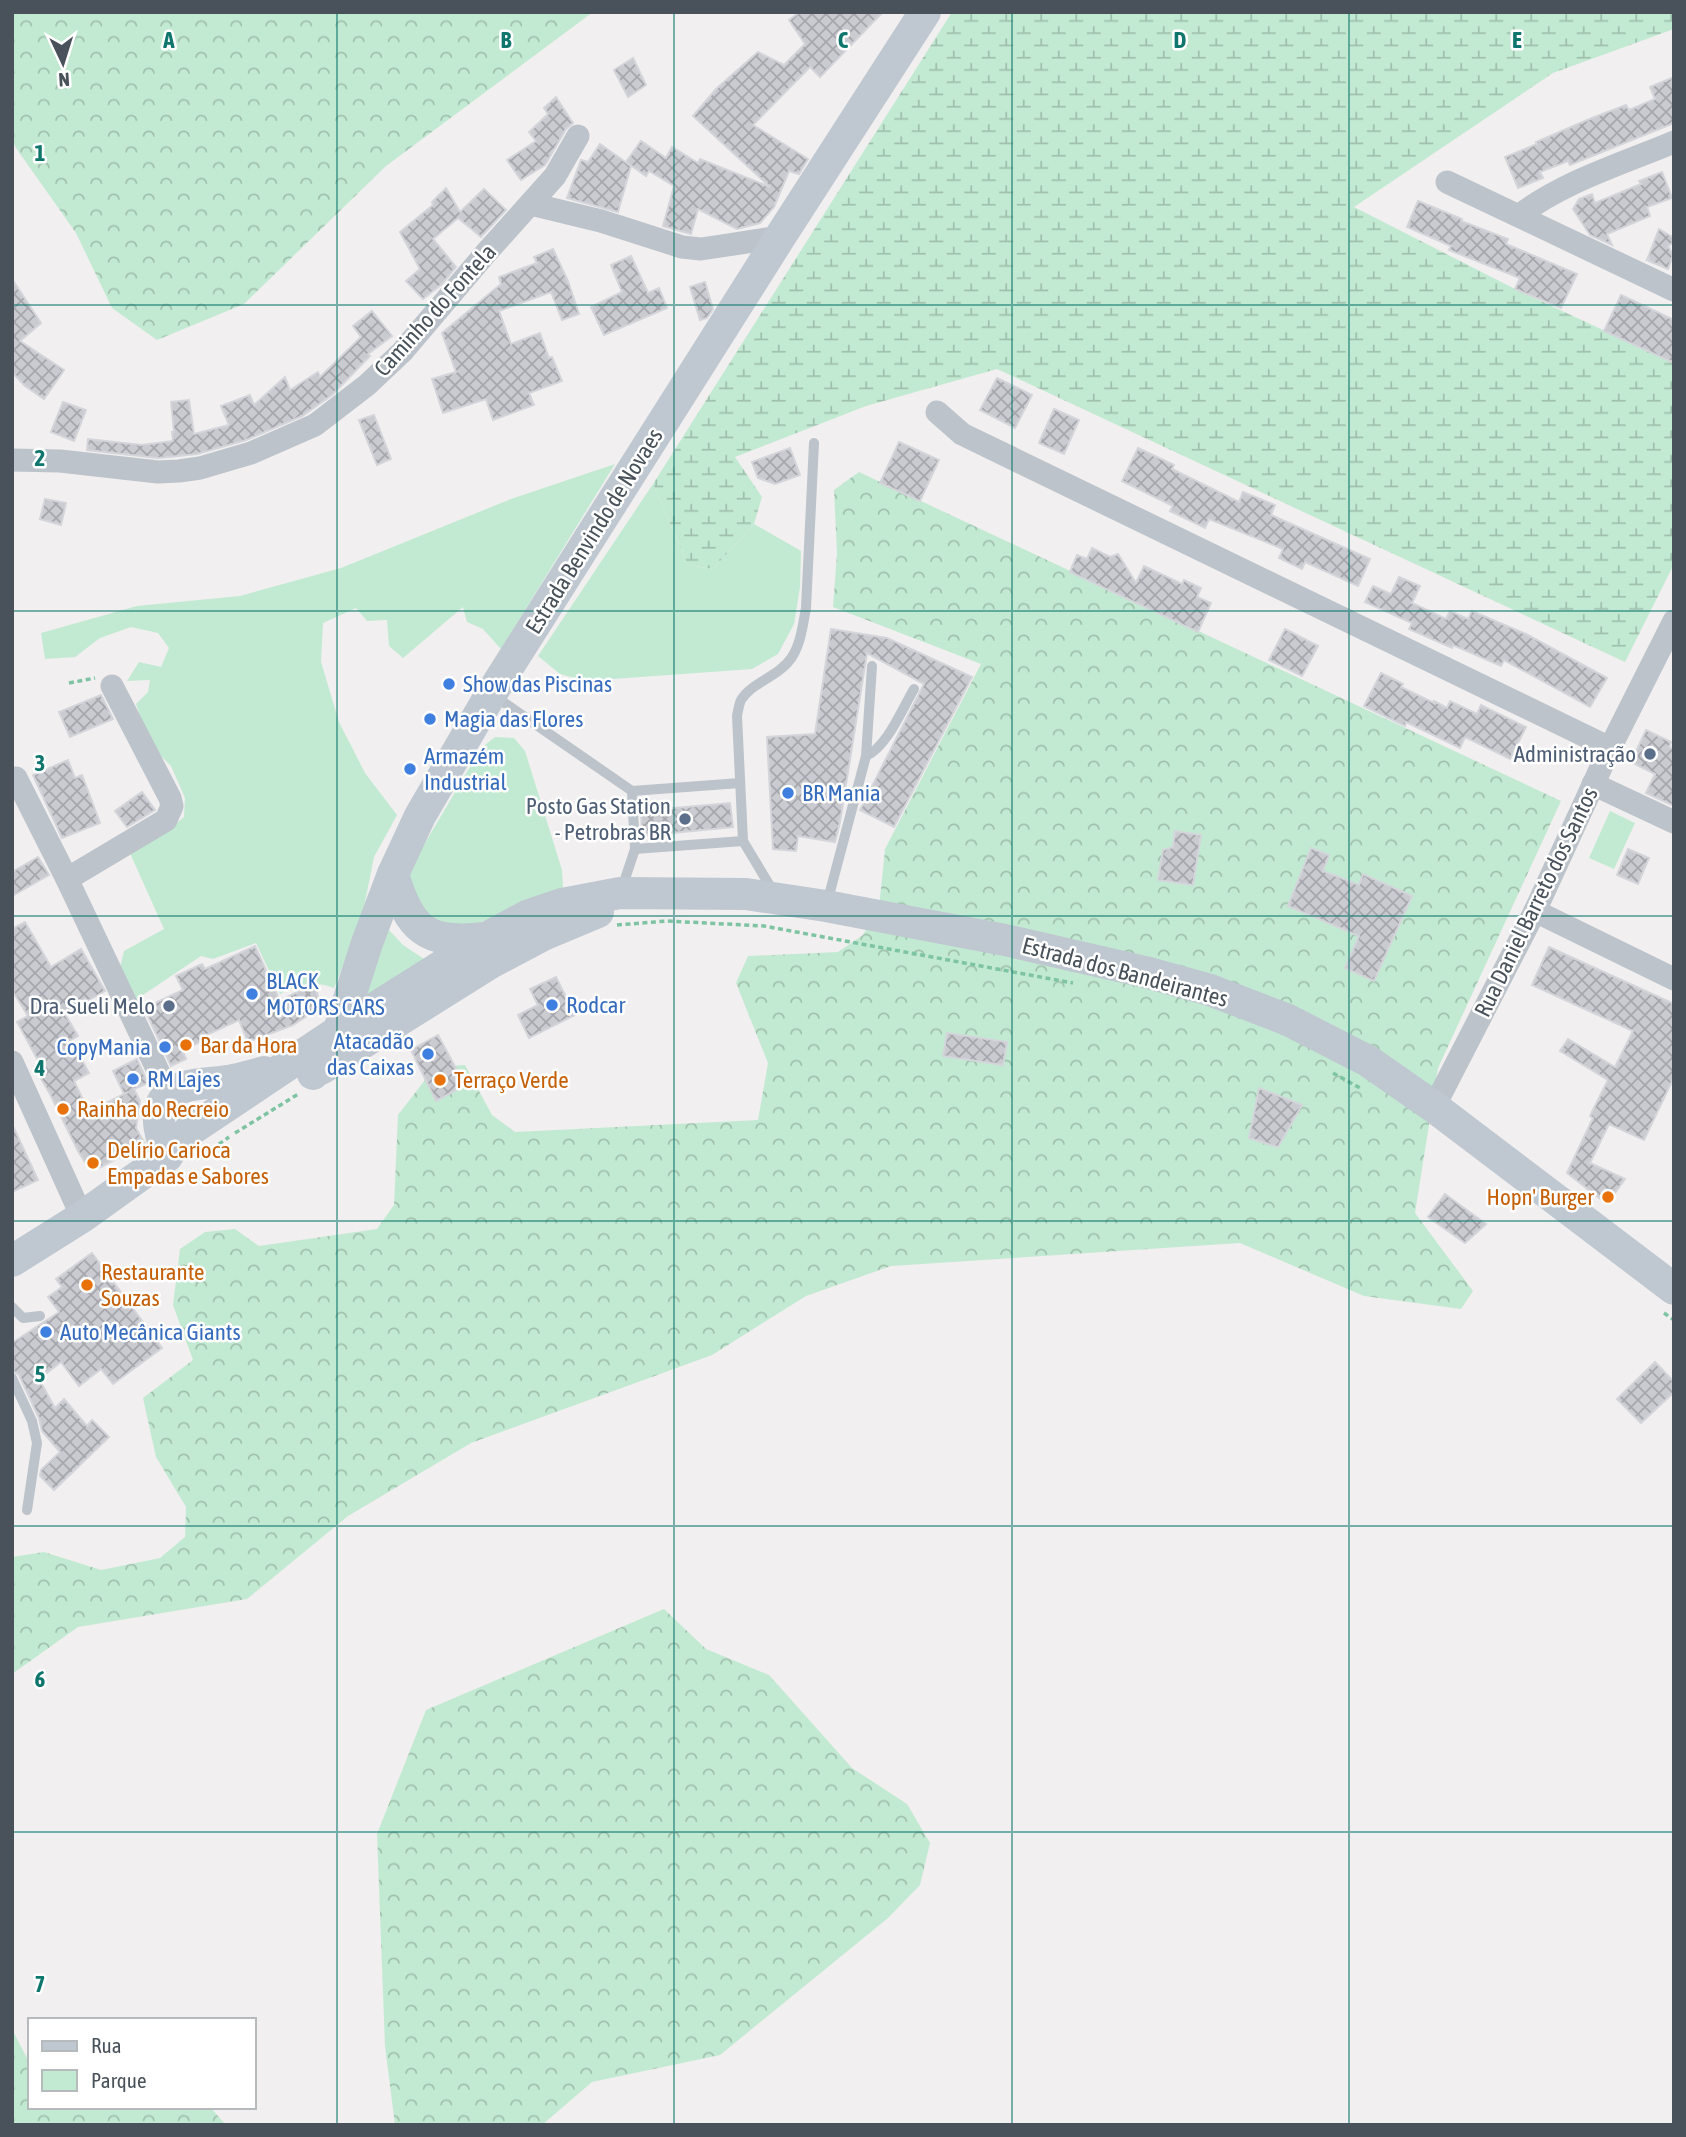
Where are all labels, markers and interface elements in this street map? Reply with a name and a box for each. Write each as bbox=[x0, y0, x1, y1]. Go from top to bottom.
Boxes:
text: A bbox=[162, 27, 175, 53]
text: B bbox=[501, 27, 512, 53]
text: C bbox=[838, 27, 849, 53]
text: D bbox=[1174, 27, 1187, 53]
text: E bbox=[1512, 27, 1522, 53]
north arrow bbox=[28, 28, 98, 98]
text: N bbox=[58, 69, 71, 91]
text: 1 bbox=[35, 140, 46, 166]
street label: Caminho do Fontela bbox=[369, 239, 501, 381]
street label: Estrada Benvindo de Novaes bbox=[520, 424, 668, 638]
text: 2 bbox=[35, 445, 45, 471]
place label: Show das Piscinas bbox=[463, 671, 612, 697]
marker: Show das Piscinas bbox=[441, 676, 457, 692]
place label: Magia das Flores bbox=[444, 706, 583, 732]
marker: Magia das Flores bbox=[422, 711, 438, 727]
place label: Administração bbox=[1514, 741, 1636, 767]
place label: Armazém Industrial bbox=[424, 743, 507, 795]
marker: Administração bbox=[1642, 746, 1658, 762]
text: 3 bbox=[35, 750, 45, 776]
marker: Armazém Industrial bbox=[402, 761, 418, 777]
place label: BR Mania bbox=[802, 780, 881, 806]
street label: Rua Daniel Barreto dos Santos bbox=[1469, 783, 1603, 1021]
marker: BR Mania bbox=[780, 785, 796, 801]
place label: Posto Gas Station - Petrobras BR bbox=[526, 793, 671, 845]
marker: Posto Gas Station - Petrobras BR bbox=[677, 811, 693, 827]
street label: Estrada dos Bandeirantes bbox=[1019, 932, 1231, 1012]
place label: BLACK MOTORS CARS bbox=[266, 968, 385, 1020]
marker: BLACK MOTORS CARS bbox=[244, 986, 260, 1002]
place label: Rodcar bbox=[566, 992, 626, 1018]
place label: Dra. Sueli Melo bbox=[30, 993, 155, 1019]
marker: Rodcar bbox=[544, 997, 560, 1013]
marker: Dra. Sueli Melo bbox=[161, 998, 177, 1014]
place label: Atacadão das Caixas bbox=[327, 1028, 414, 1080]
place label: Bar da Hora bbox=[200, 1032, 297, 1058]
place label: CopyMania bbox=[56, 1034, 151, 1060]
marker: Bar da Hora bbox=[178, 1037, 194, 1053]
marker: CopyMania bbox=[157, 1039, 173, 1055]
marker: Atacadão das Caixas bbox=[420, 1046, 436, 1062]
text: 4 bbox=[34, 1055, 46, 1081]
place label: RM Lajes bbox=[147, 1066, 221, 1092]
place label: Terraço Verde bbox=[454, 1067, 569, 1093]
marker: RM Lajes bbox=[125, 1071, 141, 1087]
marker: Terraço Verde bbox=[432, 1072, 448, 1088]
place label: Rainha do Recreio bbox=[77, 1096, 229, 1122]
marker: Rainha do Recreio bbox=[55, 1101, 71, 1117]
place label: Delírio Carioca Empadas e Sabores bbox=[107, 1137, 269, 1189]
marker: Delírio Carioca Empadas e Sabores bbox=[85, 1155, 101, 1171]
place label: Hopn' Burger bbox=[1487, 1184, 1595, 1210]
marker: Hopn' Burger bbox=[1600, 1189, 1616, 1205]
place label: Restaurante Souzas bbox=[101, 1259, 205, 1311]
marker: Restaurante Souzas bbox=[79, 1277, 95, 1293]
place label: Auto Mecânica Giants bbox=[60, 1319, 241, 1345]
marker: Auto Mecânica Giants bbox=[38, 1324, 54, 1340]
text: 5 bbox=[35, 1361, 46, 1387]
text: 6 bbox=[35, 1666, 46, 1692]
text: 7 bbox=[35, 1971, 45, 1997]
legend bbox=[28, 2018, 256, 2109]
text: Rua bbox=[91, 2033, 121, 2057]
text: Parque bbox=[91, 2068, 146, 2092]

